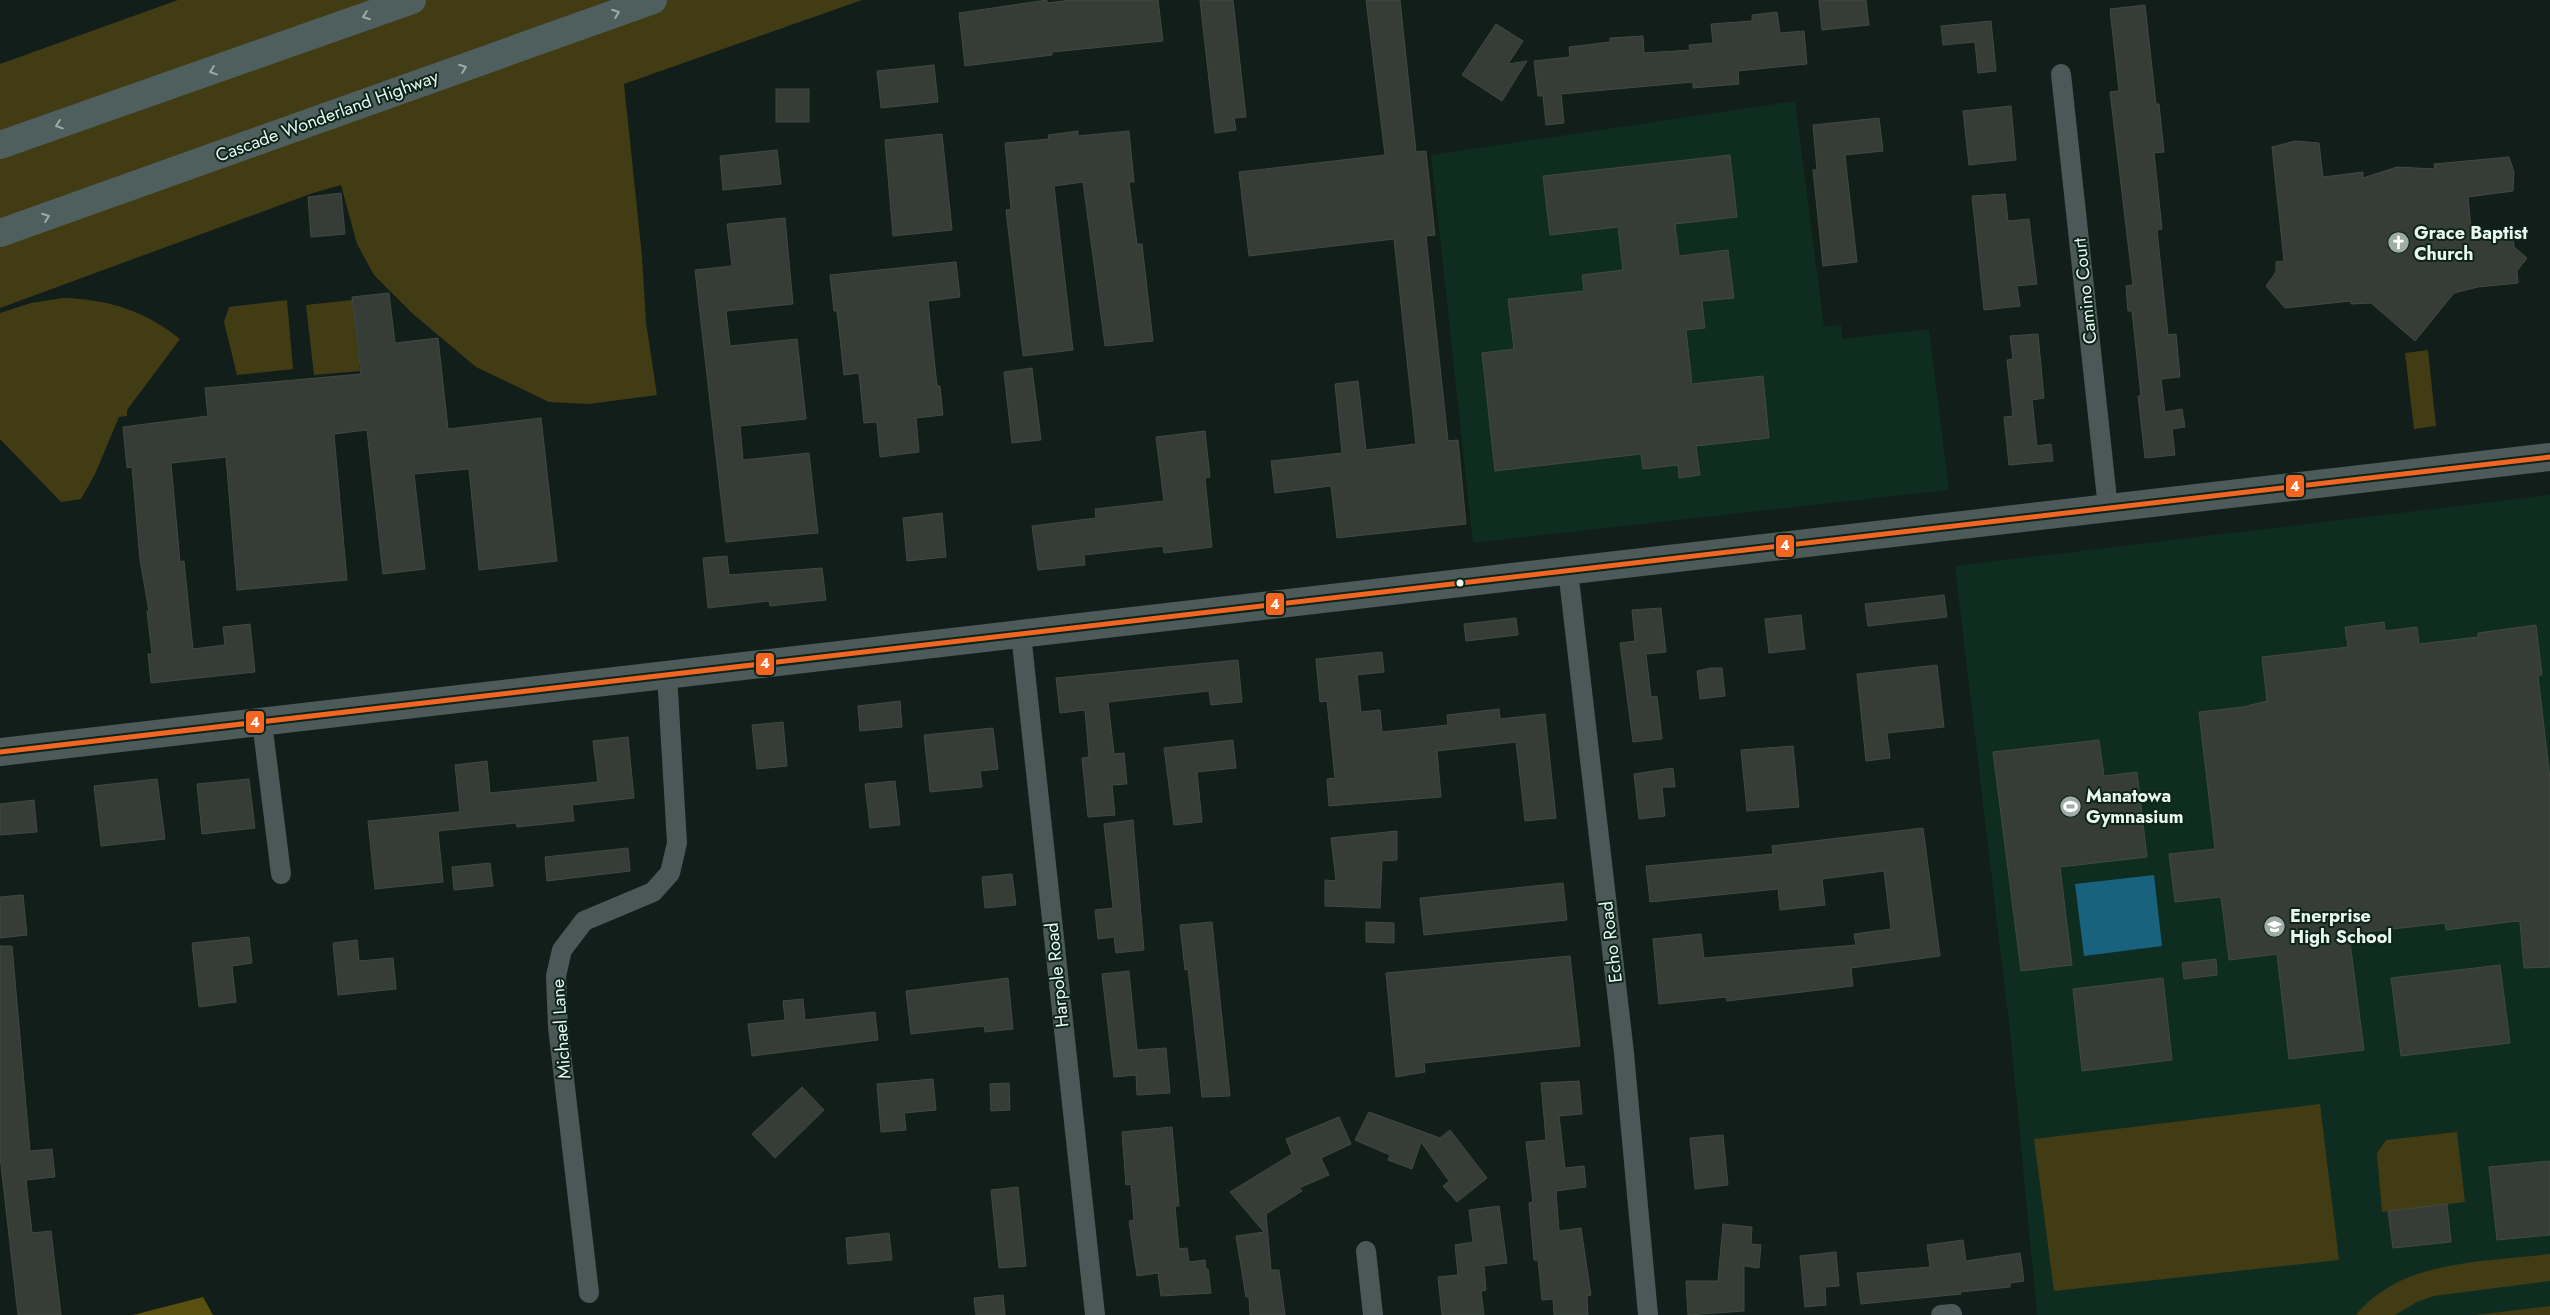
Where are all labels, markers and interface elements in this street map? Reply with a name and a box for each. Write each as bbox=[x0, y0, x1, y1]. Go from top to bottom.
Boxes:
one-way arrow bbox=[611, 9, 620, 19]
one-way arrow bbox=[362, 10, 371, 20]
street label: Cascade Wonderland Highway bbox=[212, 63, 442, 169]
one-way arrow bbox=[458, 64, 466, 74]
one-way arrow bbox=[209, 65, 217, 75]
one-way arrow bbox=[56, 119, 64, 129]
one-way arrow bbox=[41, 213, 50, 223]
place label: Grace Baptist Church bbox=[2414, 220, 2528, 267]
church icon: Grace Baptist Church bbox=[2386, 231, 2410, 255]
street label: Camino Court bbox=[2066, 236, 2103, 345]
line badge: 4 bbox=[2285, 474, 2305, 498]
text: 4 bbox=[2290, 476, 2300, 496]
line badge: 4 bbox=[1775, 534, 1795, 558]
text: 4 bbox=[1780, 535, 1790, 555]
unlabelled marker bbox=[1455, 578, 1465, 588]
line badge: 4 bbox=[1265, 592, 1285, 616]
text: 4 bbox=[1270, 594, 1280, 614]
line badge: 4 bbox=[755, 652, 775, 676]
text: 4 bbox=[760, 653, 770, 673]
line badge: 4 bbox=[245, 710, 265, 734]
text: 4 bbox=[250, 712, 260, 732]
place label: Manatowa Gymnasium bbox=[2086, 783, 2183, 830]
sports icon: Manatowa Gymnasium bbox=[2058, 794, 2082, 818]
street label: Echo Road bbox=[1593, 900, 1629, 984]
place label: Enerprise High School bbox=[2290, 903, 2392, 950]
school or university icon: Enerprise High School bbox=[2262, 914, 2286, 938]
street label: Harpole Road bbox=[1039, 921, 1075, 1029]
street label: Michael Lane bbox=[545, 978, 577, 1080]

